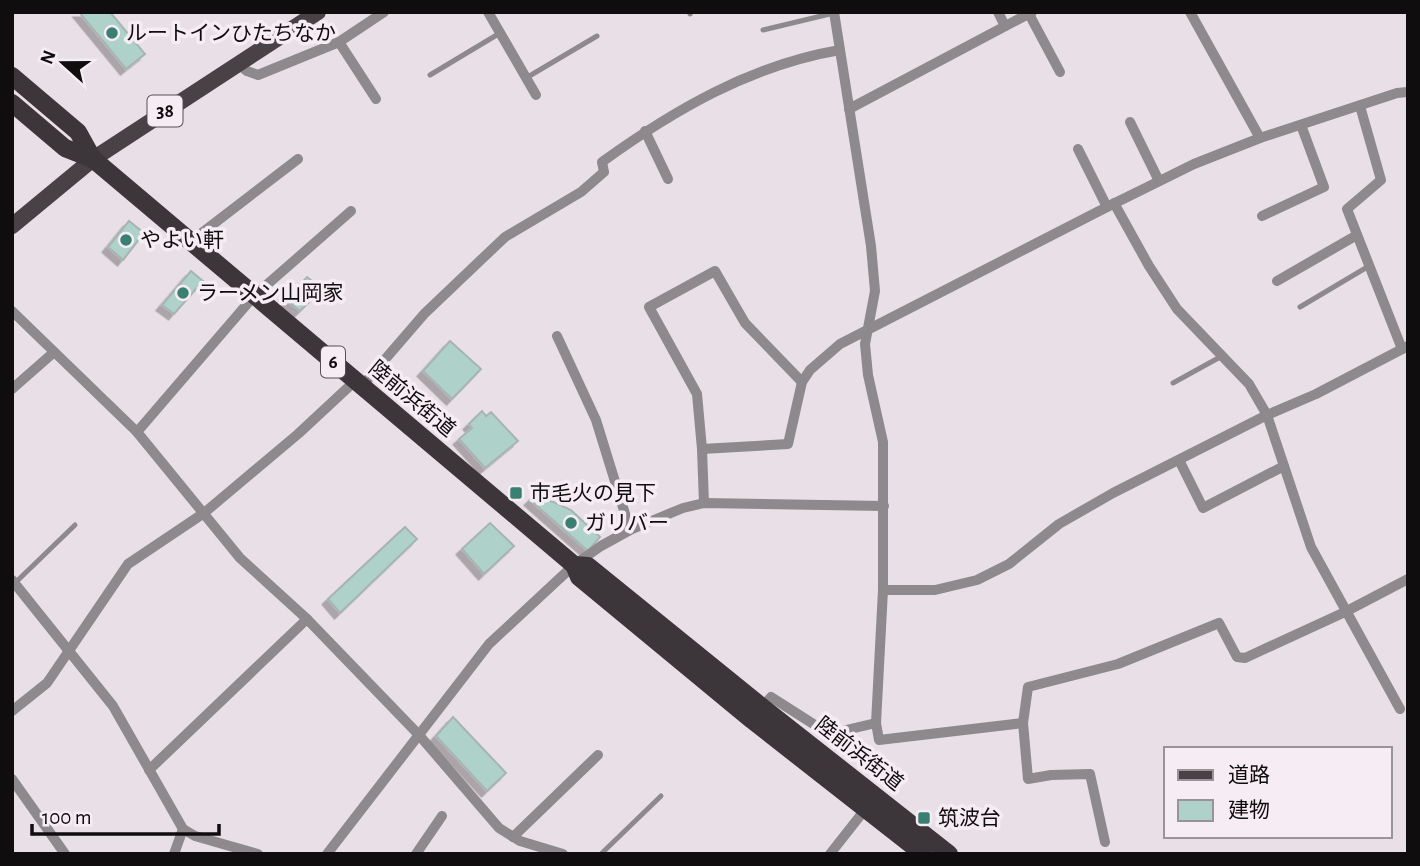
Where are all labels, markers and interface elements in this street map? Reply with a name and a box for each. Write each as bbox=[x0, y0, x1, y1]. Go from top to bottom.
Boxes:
place label: ルートインひたちなか bbox=[126, 23, 336, 44]
marker: ルートインひたちなか bbox=[104, 25, 120, 41]
north arrow bbox=[28, 28, 98, 98]
text: N bbox=[37, 48, 60, 67]
road number: 38 bbox=[148, 96, 182, 127]
place label: やよい軒 bbox=[140, 229, 224, 251]
marker: やよい軒 bbox=[118, 232, 134, 248]
place label: ラーメン山岡家 bbox=[197, 282, 343, 304]
marker: ラーメン山岡家 bbox=[175, 285, 191, 301]
road number: 6 bbox=[321, 346, 345, 378]
street label: 陸前浜街道 bbox=[365, 356, 460, 441]
place label: 市毛火の見下 bbox=[530, 482, 656, 504]
marker: 市毛火の見下 bbox=[508, 485, 524, 501]
place label: ガリバー bbox=[585, 512, 669, 534]
marker: ガリバー bbox=[563, 515, 579, 531]
street label: 陸前浜街道 bbox=[811, 713, 907, 795]
legend bbox=[1164, 747, 1392, 838]
text: 道路 bbox=[1228, 764, 1270, 786]
scale bar bbox=[32, 792, 219, 836]
text: 建物 bbox=[1228, 799, 1270, 821]
text: 100 m bbox=[42, 807, 92, 828]
place label: 筑波台 bbox=[938, 807, 1001, 829]
marker: 筑波台 bbox=[916, 810, 932, 826]

